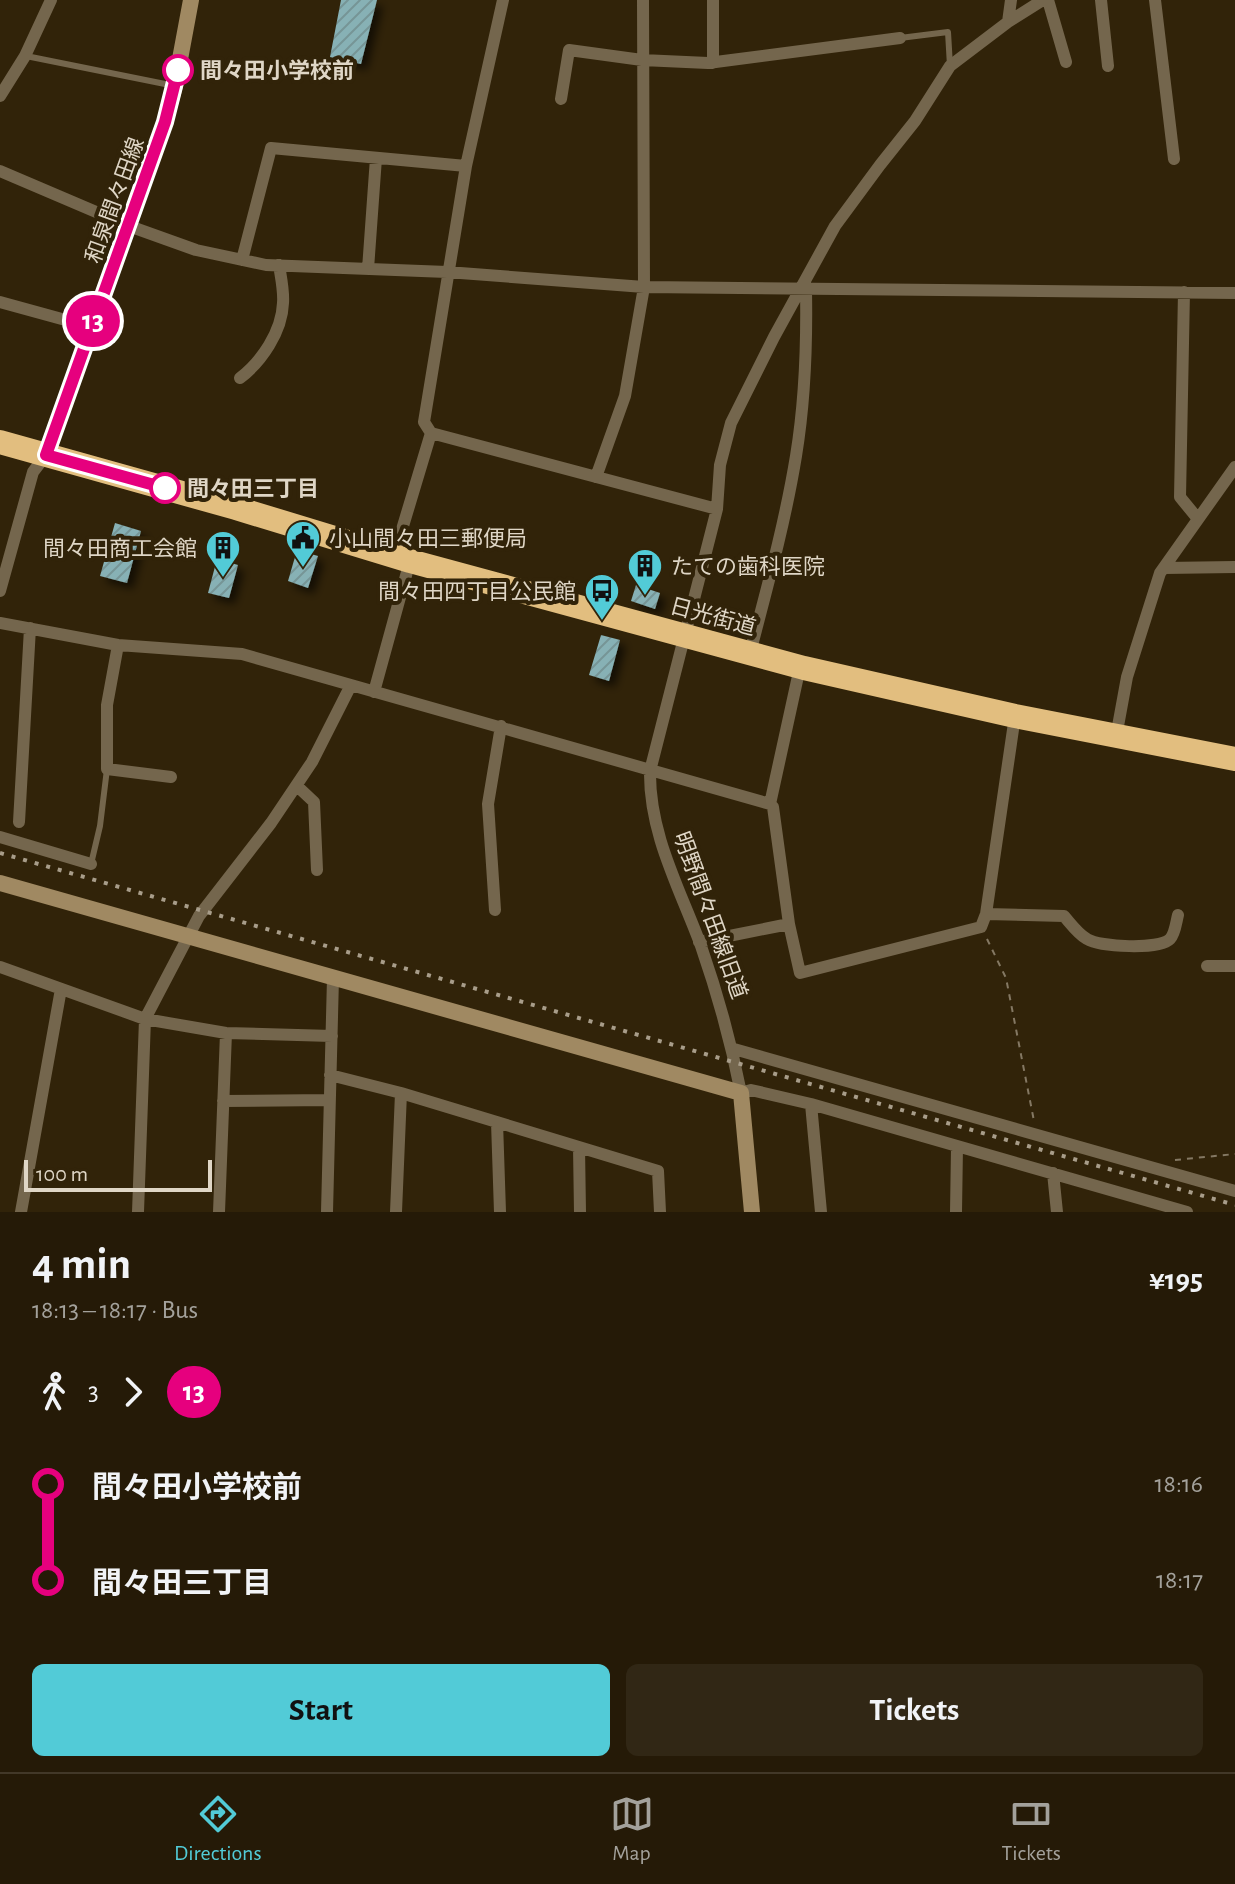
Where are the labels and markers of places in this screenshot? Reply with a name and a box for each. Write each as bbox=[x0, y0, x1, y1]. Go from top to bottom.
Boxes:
marker: 間々田小学校前 bbox=[163, 55, 193, 85]
place label: 間々田小学校前 bbox=[200, 59, 354, 82]
marker: 間々田三丁目 bbox=[150, 473, 180, 503]
place label: 間々田三丁目 bbox=[187, 478, 319, 500]
public building icon: 小山間々田三郵便局 bbox=[284, 519, 322, 569]
place label: 小山間々田三郵便局 bbox=[329, 527, 527, 550]
building icon: 間々田商工会館 bbox=[204, 529, 242, 579]
place label: 間々田商工会館 bbox=[43, 537, 197, 560]
building icon: たての歯科医院 bbox=[626, 547, 664, 597]
place label: たての歯科医院 bbox=[671, 555, 825, 578]
bus stop icon: 間々田四丁目公民館 bbox=[583, 572, 621, 622]
place label: 間々田四丁目公民館 bbox=[378, 580, 576, 603]

